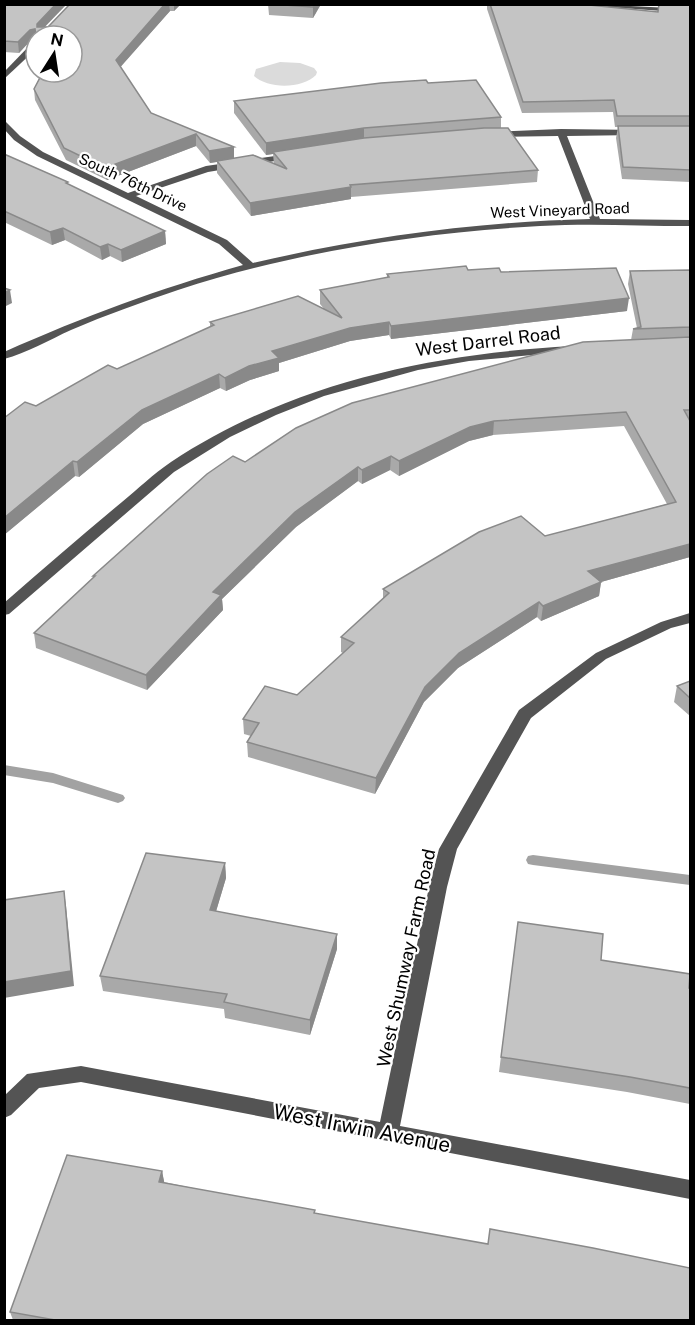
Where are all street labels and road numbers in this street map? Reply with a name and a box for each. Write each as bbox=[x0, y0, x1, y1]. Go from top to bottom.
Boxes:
street label: South 76th Drive bbox=[76, 149, 190, 215]
street label: West Vineyard Road bbox=[490, 199, 630, 221]
street label: West Darrel Road bbox=[414, 322, 562, 360]
street label: West Shumway Farm Road bbox=[373, 847, 439, 1069]
street label: West Irwin Avenue bbox=[271, 1099, 453, 1157]

